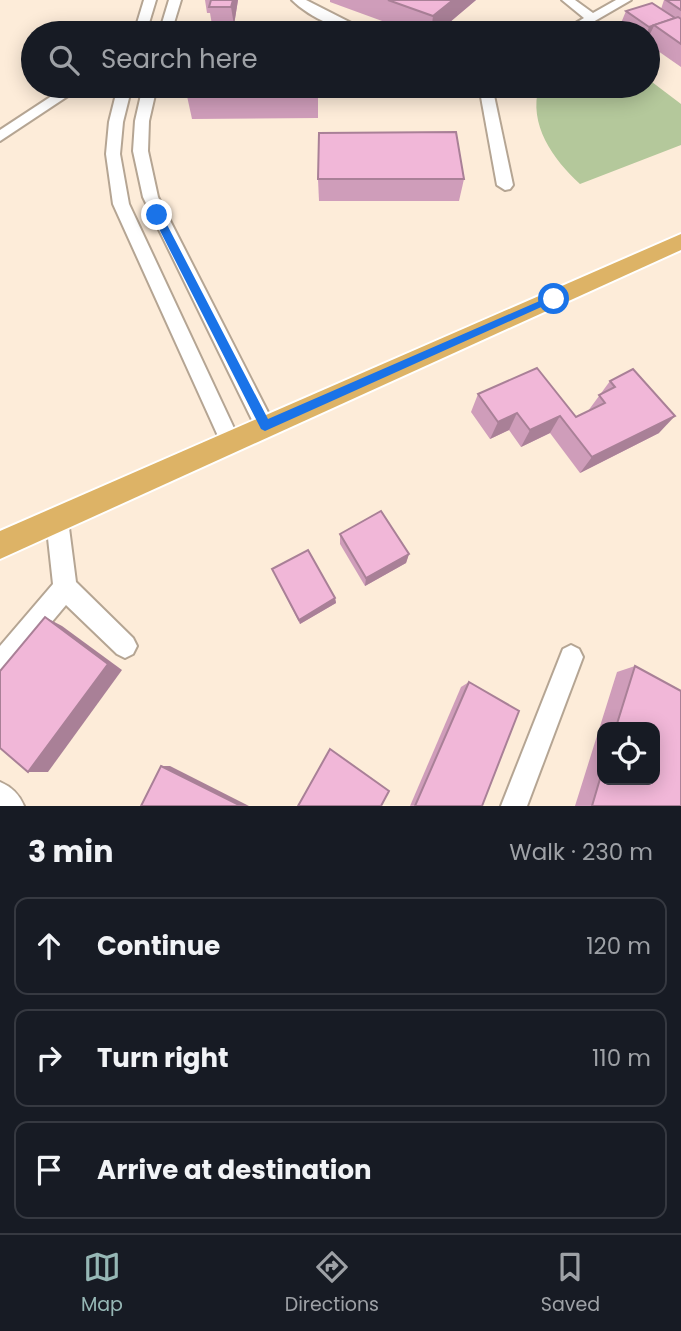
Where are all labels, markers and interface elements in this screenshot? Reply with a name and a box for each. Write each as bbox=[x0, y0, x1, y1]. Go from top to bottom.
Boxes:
search box bbox=[21, 21, 660, 98]
icon: search bbox=[45, 41, 83, 79]
text: Search here bbox=[101, 41, 258, 77]
route end bbox=[141, 199, 172, 230]
route start bbox=[538, 283, 569, 314]
map controls bbox=[597, 722, 660, 785]
button: locate bbox=[597, 722, 660, 785]
text: 3 min bbox=[28, 830, 113, 873]
text: Walk · 230 m bbox=[509, 836, 653, 868]
icon: ahead bbox=[30, 927, 68, 965]
text: Continue bbox=[97, 928, 220, 964]
text: 120 m bbox=[586, 930, 651, 962]
icon: right bbox=[30, 1039, 68, 1077]
text: Turn right bbox=[97, 1040, 229, 1076]
text: 110 m bbox=[592, 1042, 651, 1074]
icon: arrive bbox=[30, 1151, 68, 1189]
text: Arrive at destination bbox=[97, 1152, 372, 1188]
tab: Map bbox=[81, 1248, 123, 1319]
tab: Directions bbox=[285, 1248, 379, 1319]
tab: Saved bbox=[541, 1248, 600, 1319]

